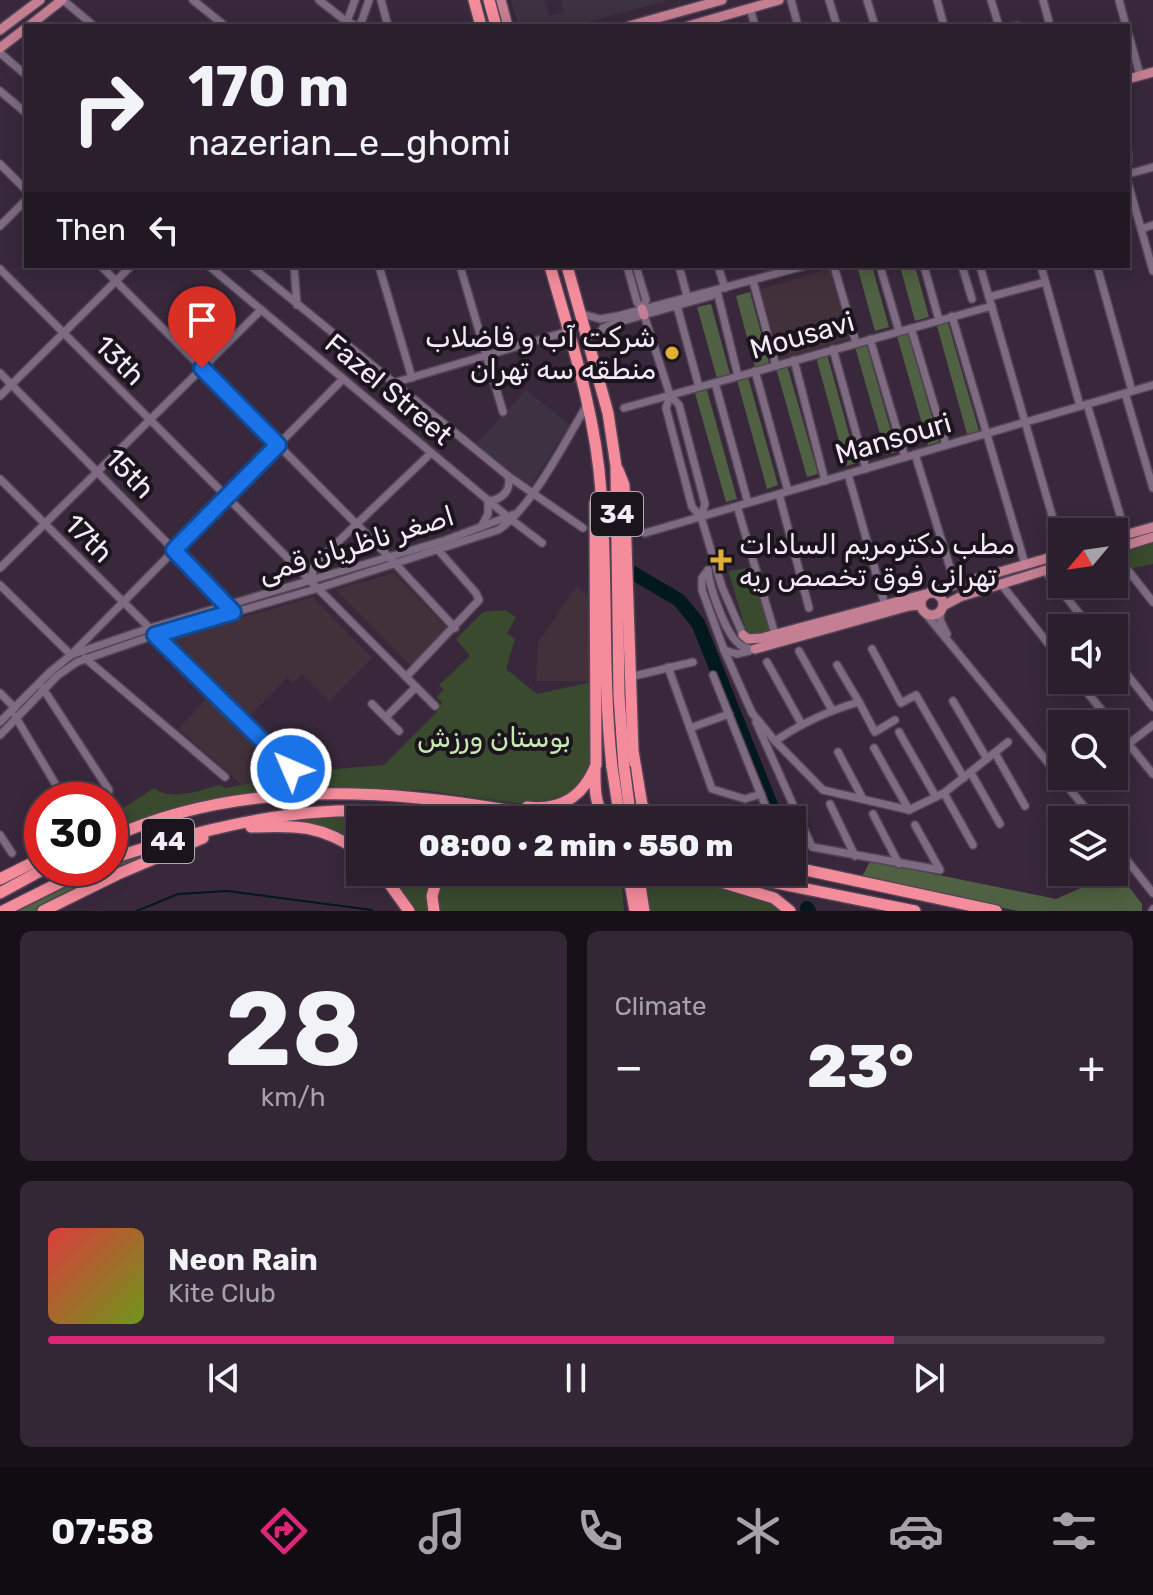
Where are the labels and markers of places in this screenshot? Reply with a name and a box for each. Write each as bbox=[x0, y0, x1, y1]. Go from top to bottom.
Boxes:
pin bbox=[168, 286, 236, 368]
place label: شرکت آب و فاضلاب منطقه سه تهران bbox=[425, 321, 656, 386]
marker: شرکت آب و فاضلاب منطقه سه تهران bbox=[663, 344, 681, 362]
place label: مطب دكترمريم السادات تهرانی فوق تخصص ریه bbox=[739, 528, 1015, 593]
marker: مطب دكترمريم السادات تهرانی فوق تخصص ریه bbox=[710, 549, 732, 571]

